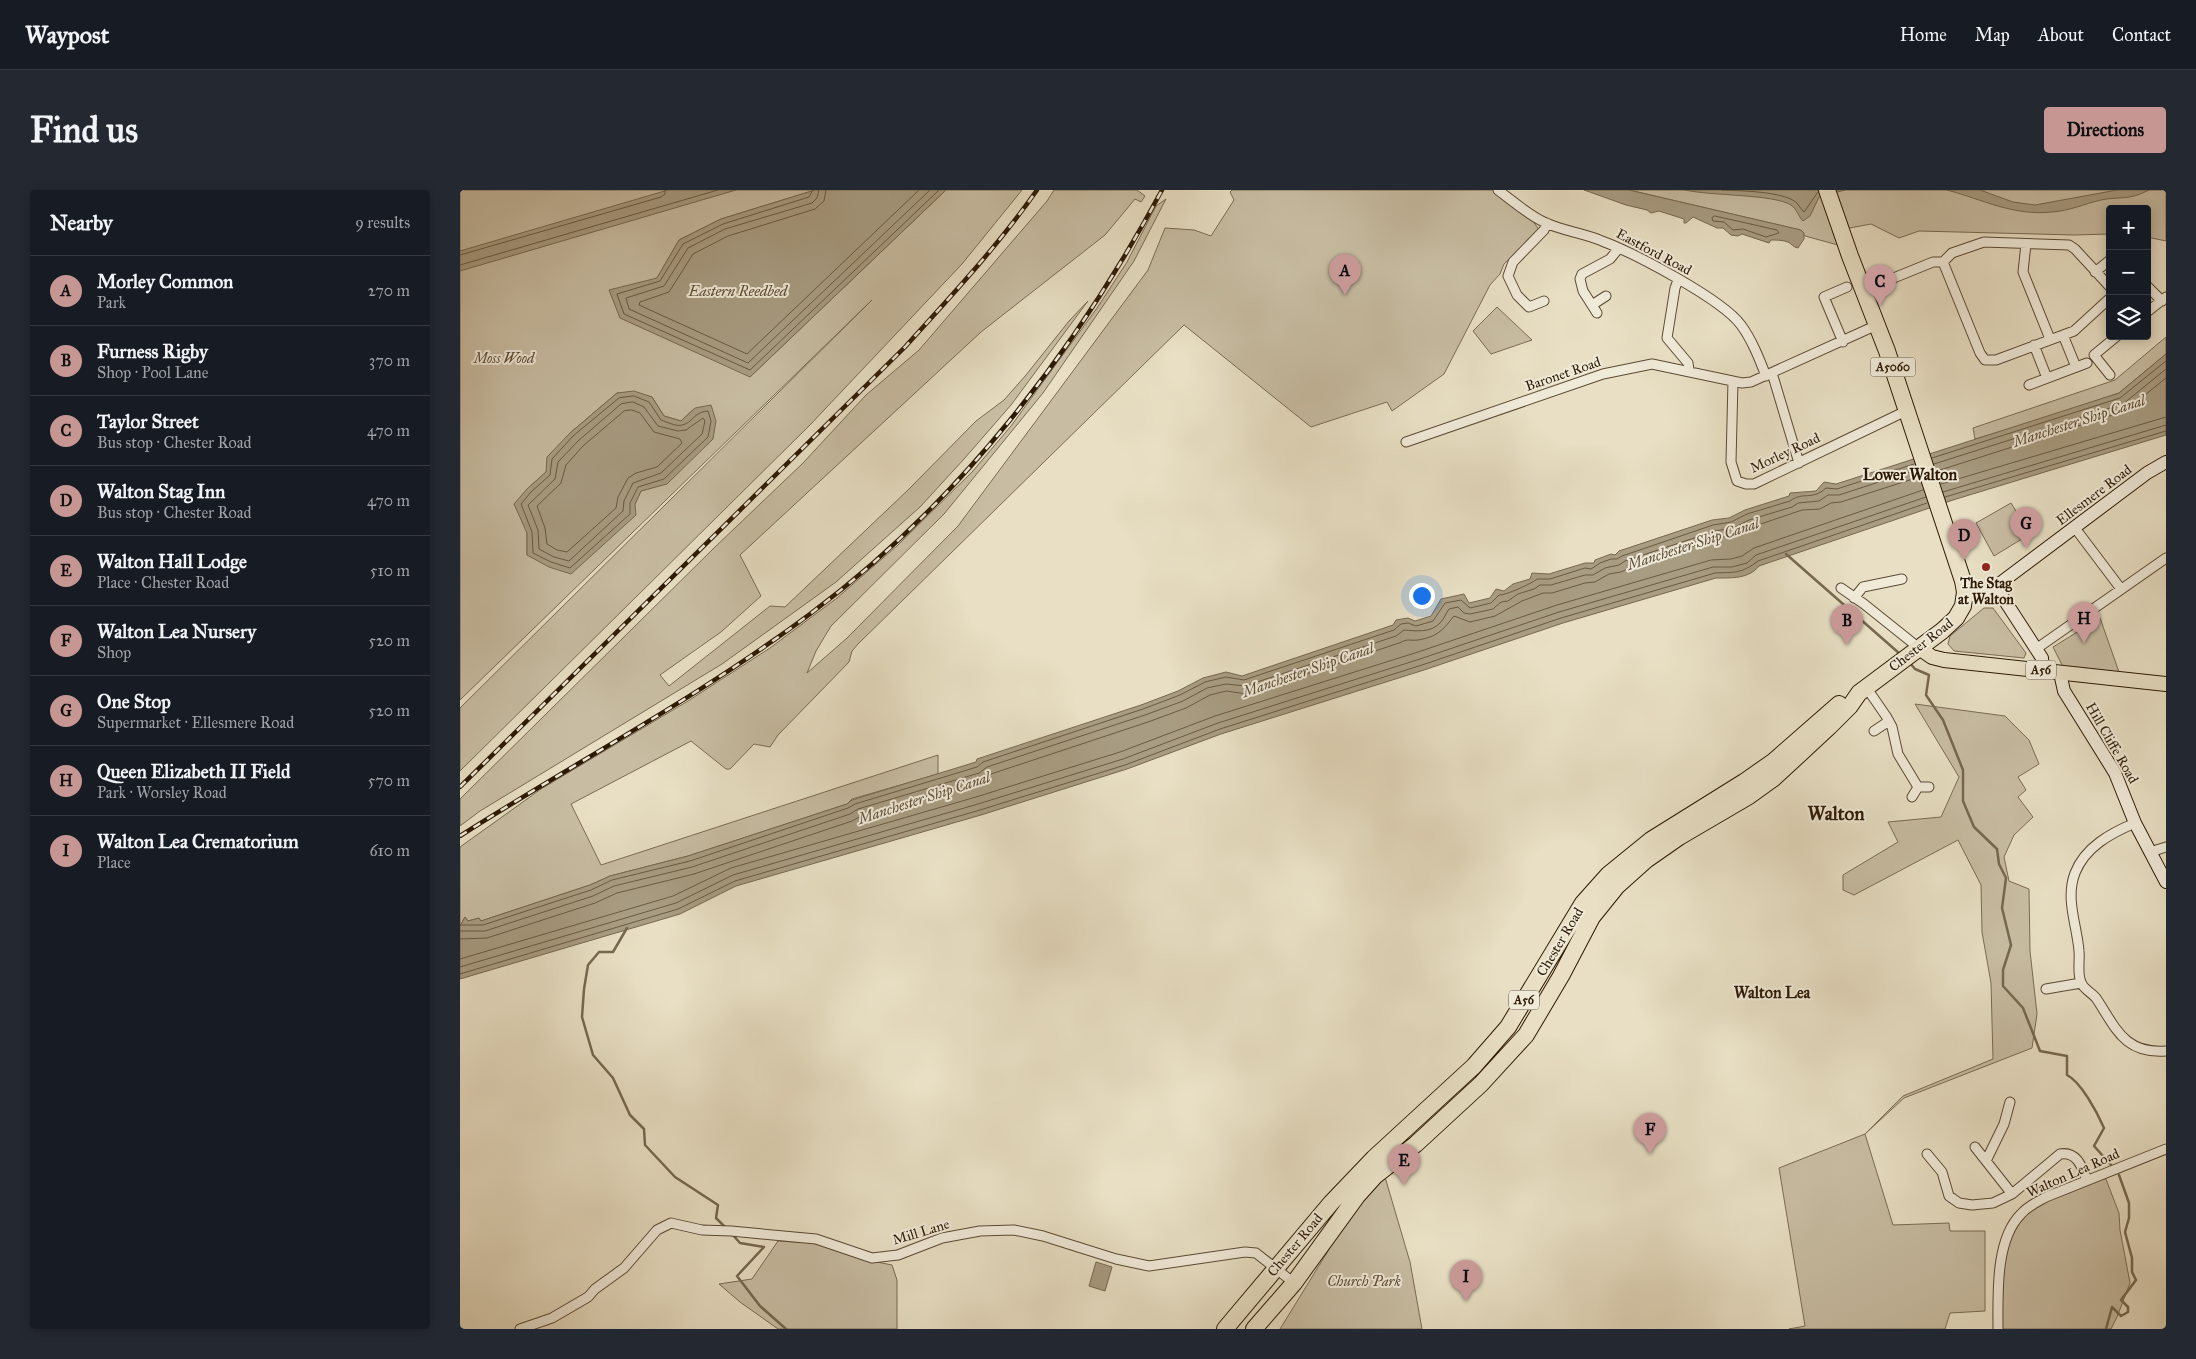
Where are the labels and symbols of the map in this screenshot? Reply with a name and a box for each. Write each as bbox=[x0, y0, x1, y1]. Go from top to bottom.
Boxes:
street label: Eastford Road bbox=[1613, 225, 1695, 279]
pin: A bbox=[1329, 254, 1361, 295]
pin: C bbox=[1864, 265, 1896, 306]
water label: Eastern Reedbed bbox=[688, 282, 789, 300]
park label: Moss Wood bbox=[472, 350, 536, 367]
street label: Baronet Road bbox=[1523, 353, 1603, 395]
road number: A5060 bbox=[1870, 358, 1916, 376]
water label: Manchester Ship Canal bbox=[2009, 390, 2150, 452]
street label: Morley Road bbox=[1747, 429, 1823, 477]
street label: Ellesmere Road bbox=[2053, 461, 2135, 529]
district label: Lower Walton bbox=[1863, 465, 1958, 484]
pin: G bbox=[2010, 507, 2042, 548]
water label: Manchester Ship Canal bbox=[1623, 513, 1764, 575]
pin: D bbox=[1948, 519, 1980, 560]
marker: The Stag at Walton bbox=[1980, 561, 1992, 573]
place label: The Stag at Walton bbox=[1958, 575, 2014, 608]
your location bbox=[1409, 583, 1435, 609]
pin: H bbox=[2068, 602, 2100, 643]
pin: B bbox=[1831, 604, 1863, 645]
street label: Chester Road bbox=[1885, 615, 1957, 675]
water label: Manchester Ship Canal bbox=[1238, 638, 1378, 703]
road number: A56 bbox=[2026, 660, 2056, 680]
street label: Hill Cliffe Road bbox=[2082, 699, 2142, 787]
water label: Manchester Ship Canal bbox=[854, 767, 995, 829]
district label: Walton bbox=[1808, 802, 1865, 825]
street label: Chester Road bbox=[1533, 905, 1587, 979]
district label: Walton Lea bbox=[1734, 983, 1812, 1002]
road number: A56 bbox=[1509, 990, 1539, 1010]
pin: F bbox=[1634, 1113, 1666, 1154]
pin: E bbox=[1388, 1144, 1420, 1185]
street label: Walton Lea Road bbox=[2024, 1145, 2122, 1201]
street label: Chester Road bbox=[1264, 1210, 1326, 1280]
street label: Mill Lane bbox=[891, 1215, 952, 1249]
pin: I bbox=[1450, 1260, 1482, 1301]
park label: Church Park bbox=[1327, 1273, 1401, 1290]

